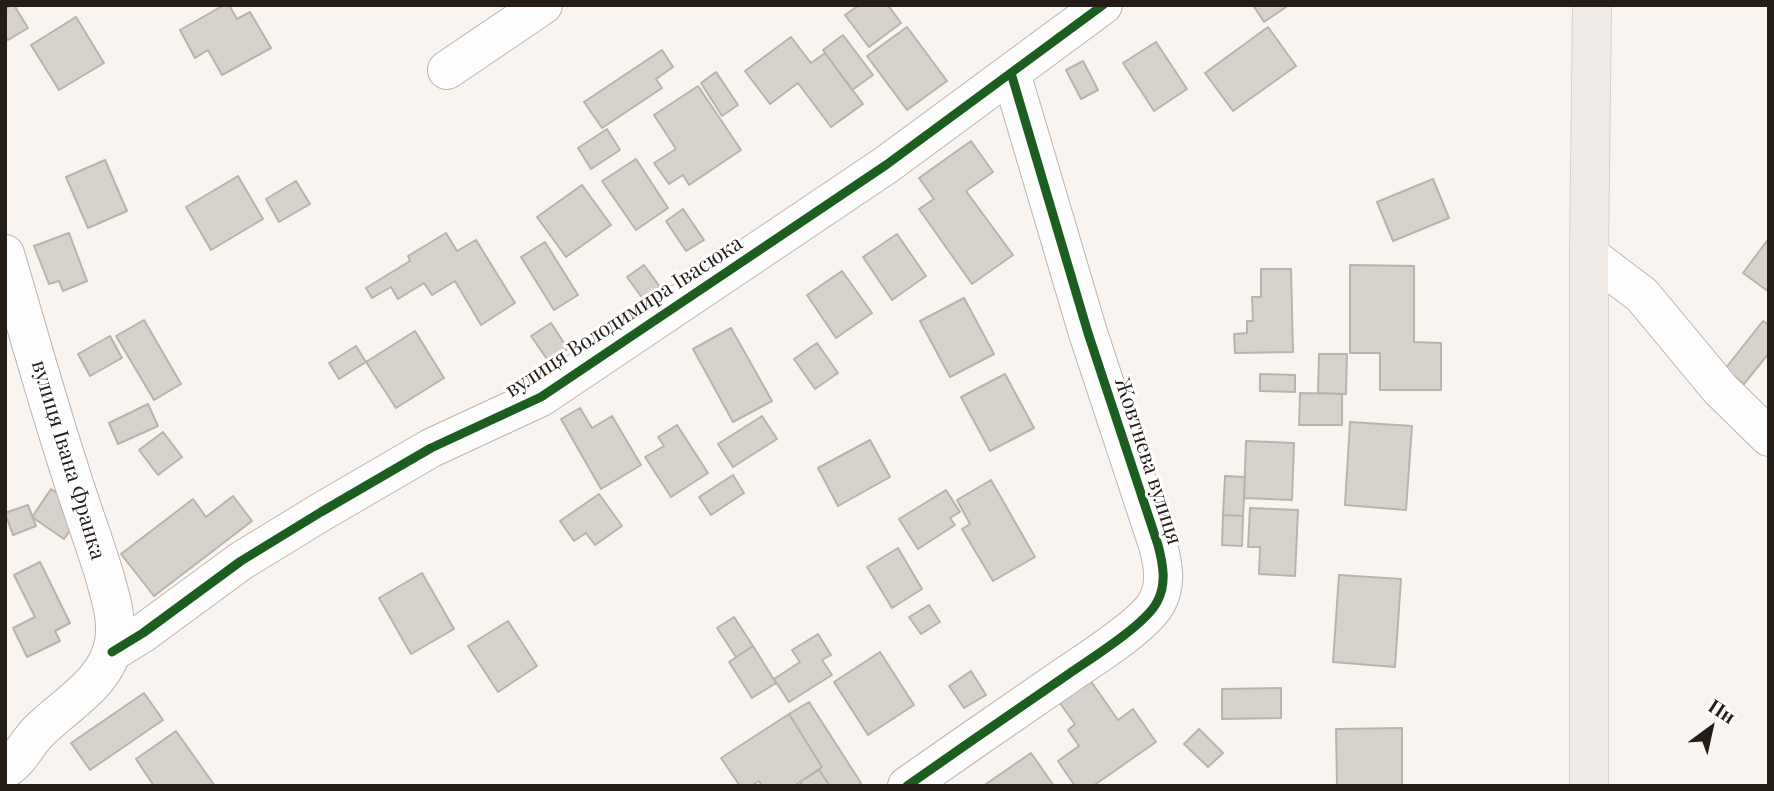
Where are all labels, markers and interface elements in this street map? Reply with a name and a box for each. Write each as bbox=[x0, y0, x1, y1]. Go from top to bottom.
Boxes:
street label: вулиця Володимира Івасюка bbox=[501, 231, 747, 403]
street label: вулиця Івана Франка bbox=[26, 357, 110, 563]
street label: Жовтнева вулиця bbox=[1109, 374, 1187, 548]
text: Пн bbox=[1704, 692, 1741, 729]
north arrow bbox=[1676, 693, 1746, 763]

